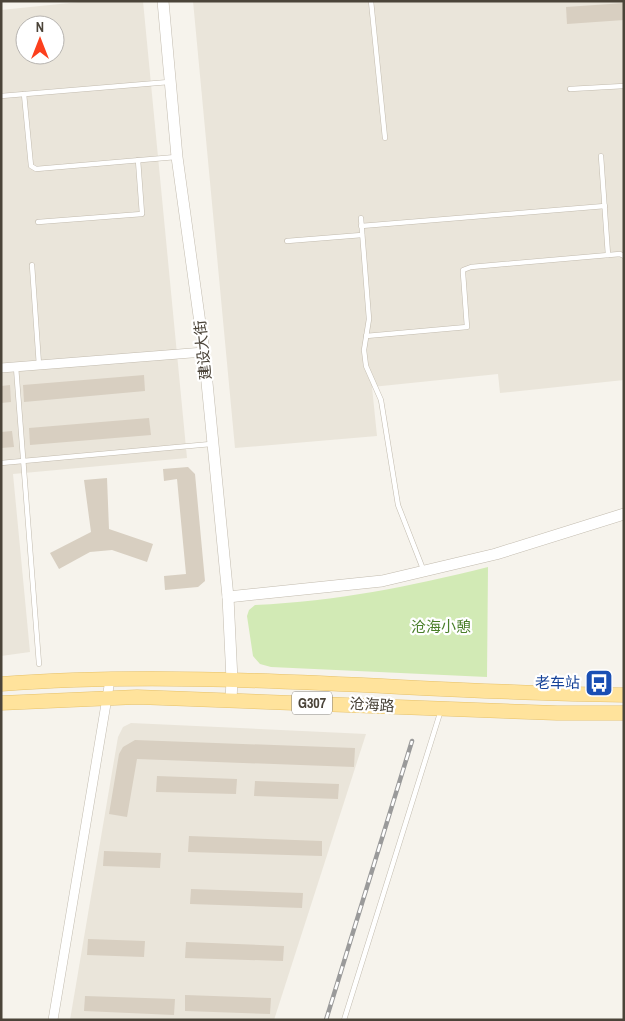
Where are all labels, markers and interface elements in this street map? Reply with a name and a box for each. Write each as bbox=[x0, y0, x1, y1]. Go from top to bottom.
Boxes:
north arrow bbox=[15, 15, 65, 65]
text: N bbox=[36, 18, 44, 36]
street label: 建设大街 bbox=[189, 319, 216, 381]
park label: 沧海小憩 bbox=[411, 616, 471, 637]
bus stop icon: 老车站 bbox=[584, 668, 614, 698]
place label: 老车站 bbox=[535, 672, 580, 693]
road number: G307 bbox=[292, 691, 332, 714]
street label: 沧海路 bbox=[349, 693, 395, 716]

